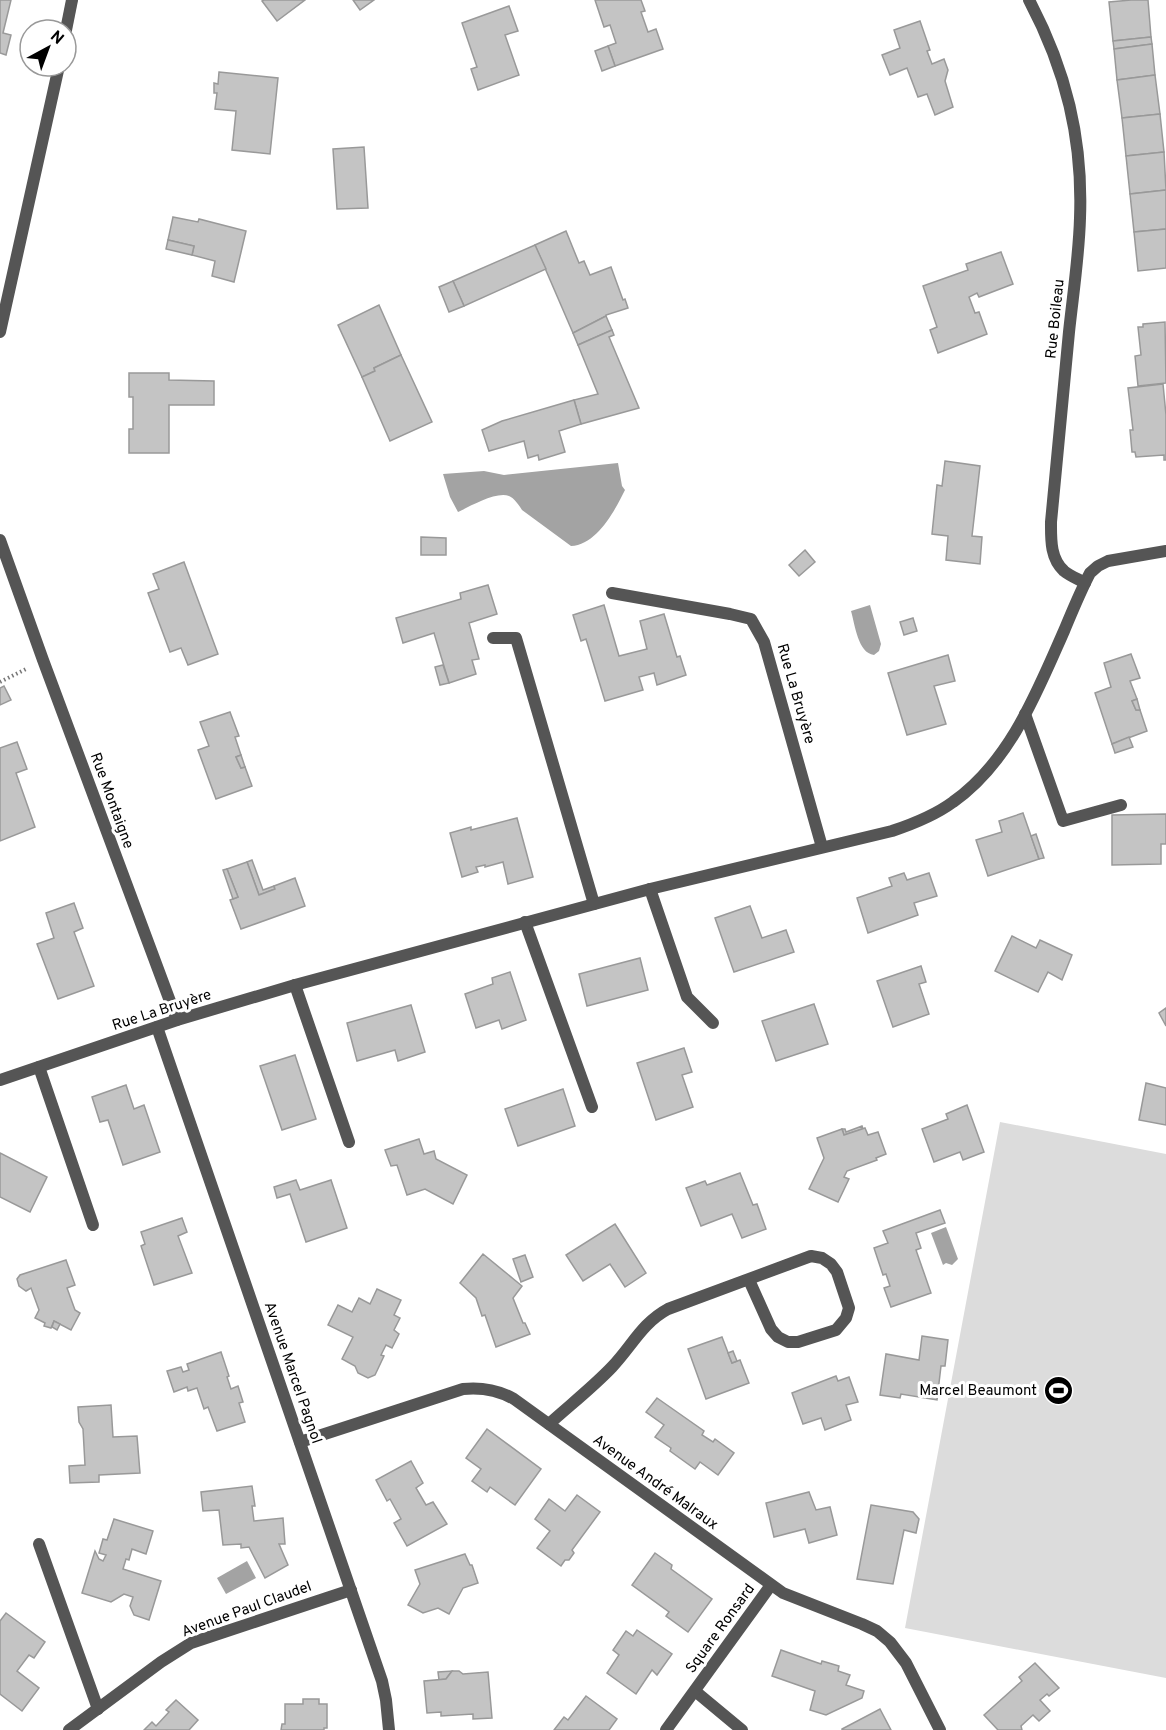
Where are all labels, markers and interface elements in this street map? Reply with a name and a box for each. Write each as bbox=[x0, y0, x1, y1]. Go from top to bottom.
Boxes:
north arrow bbox=[18, 18, 78, 78]
text: N bbox=[46, 27, 67, 50]
street label: Rue Boileau bbox=[1042, 278, 1070, 360]
street label: Rue La Bruyère bbox=[772, 642, 818, 746]
street label: Rue Montaigne bbox=[85, 750, 137, 852]
street label: Rue La Bruyère bbox=[110, 986, 214, 1036]
street label: Avenue Marcel Pagnol bbox=[259, 1300, 325, 1446]
sports icon: Marcel Beaumont bbox=[1042, 1375, 1074, 1407]
place label: Marcel Beaumont bbox=[919, 1382, 1037, 1401]
street label: Avenue André Malraux bbox=[589, 1431, 722, 1535]
street label: Avenue Paul Claudel bbox=[179, 1578, 315, 1642]
street label: Square Ronsard bbox=[682, 1581, 760, 1677]

